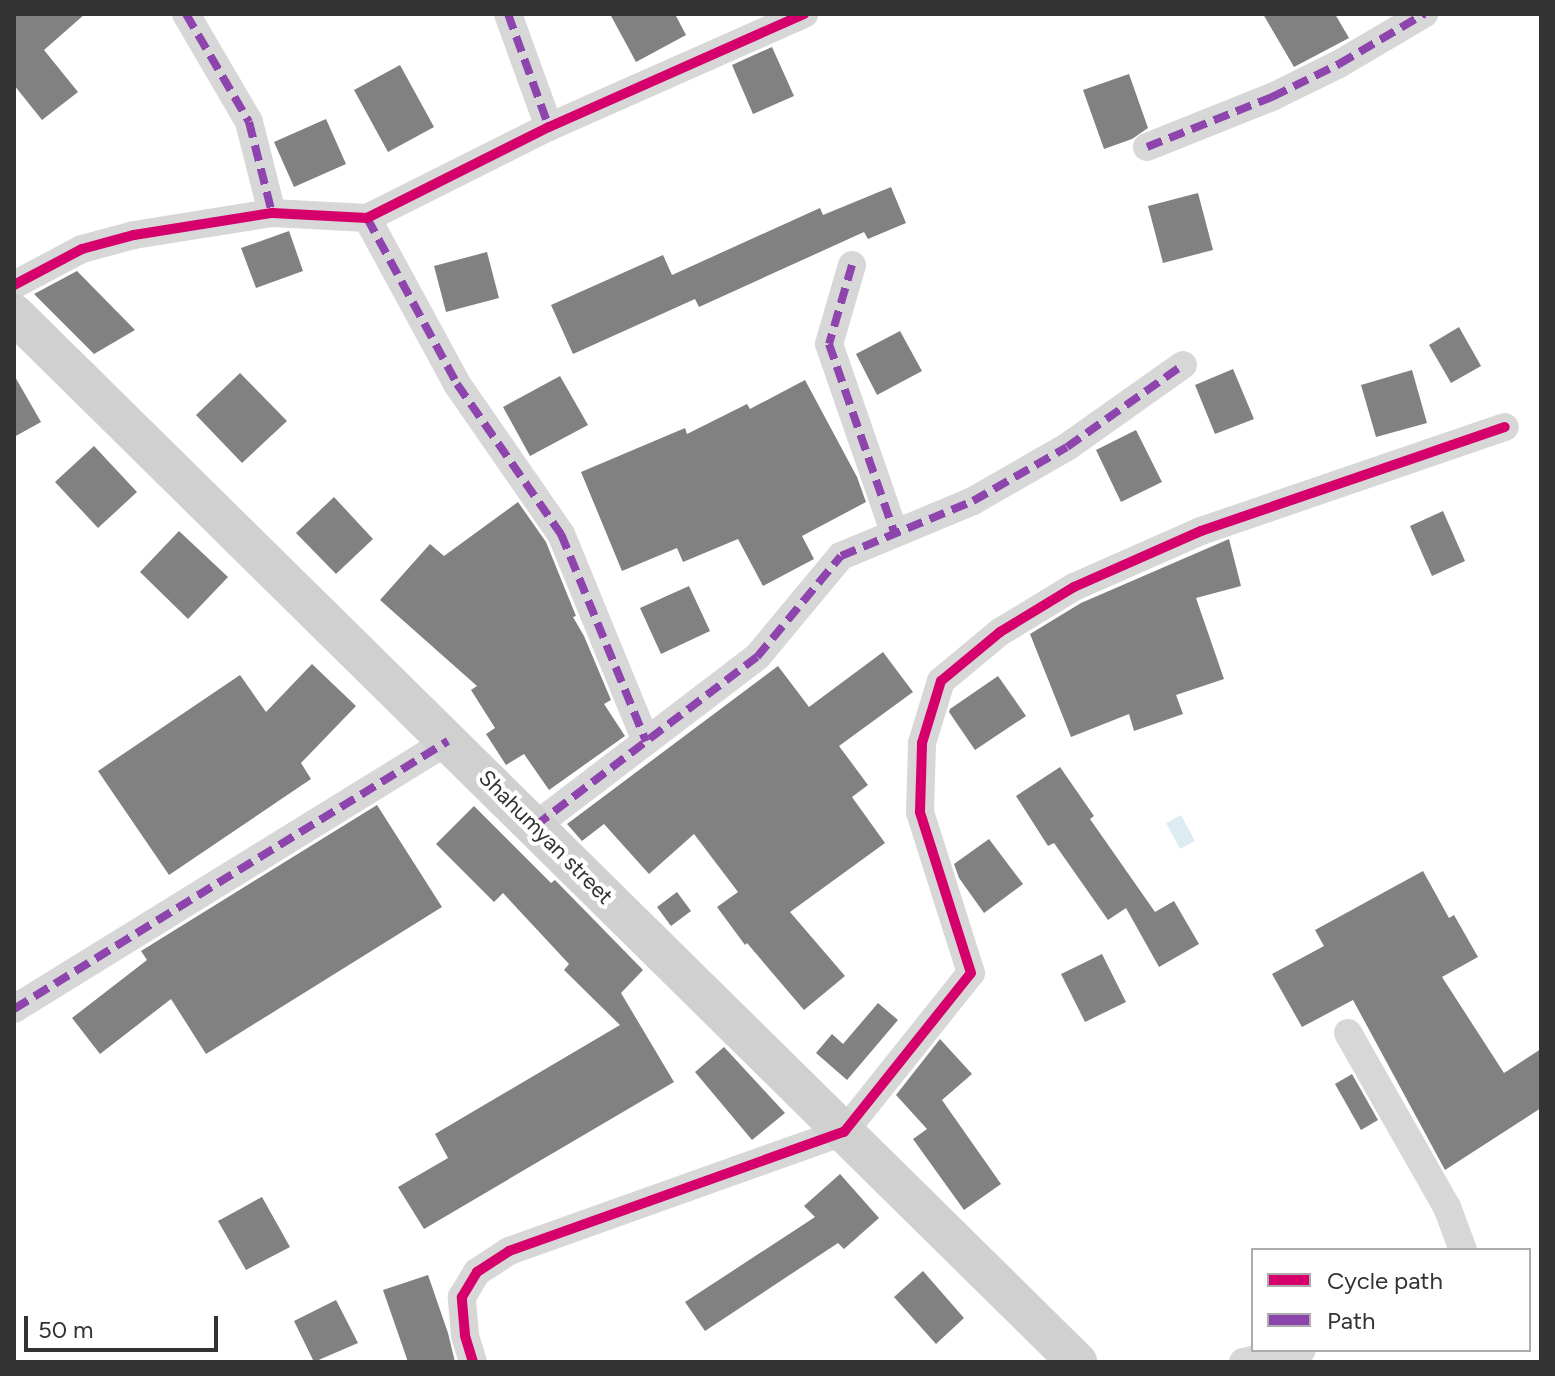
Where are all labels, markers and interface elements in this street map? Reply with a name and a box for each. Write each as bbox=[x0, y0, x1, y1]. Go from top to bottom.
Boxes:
street label: Shahumyan street bbox=[473, 764, 619, 910]
legend bbox=[1251, 1248, 1531, 1352]
text: Cycle path bbox=[1327, 1266, 1443, 1295]
scale bar bbox=[28, 1300, 222, 1350]
text: Path bbox=[1327, 1306, 1375, 1335]
text: 50 m bbox=[38, 1315, 94, 1344]

